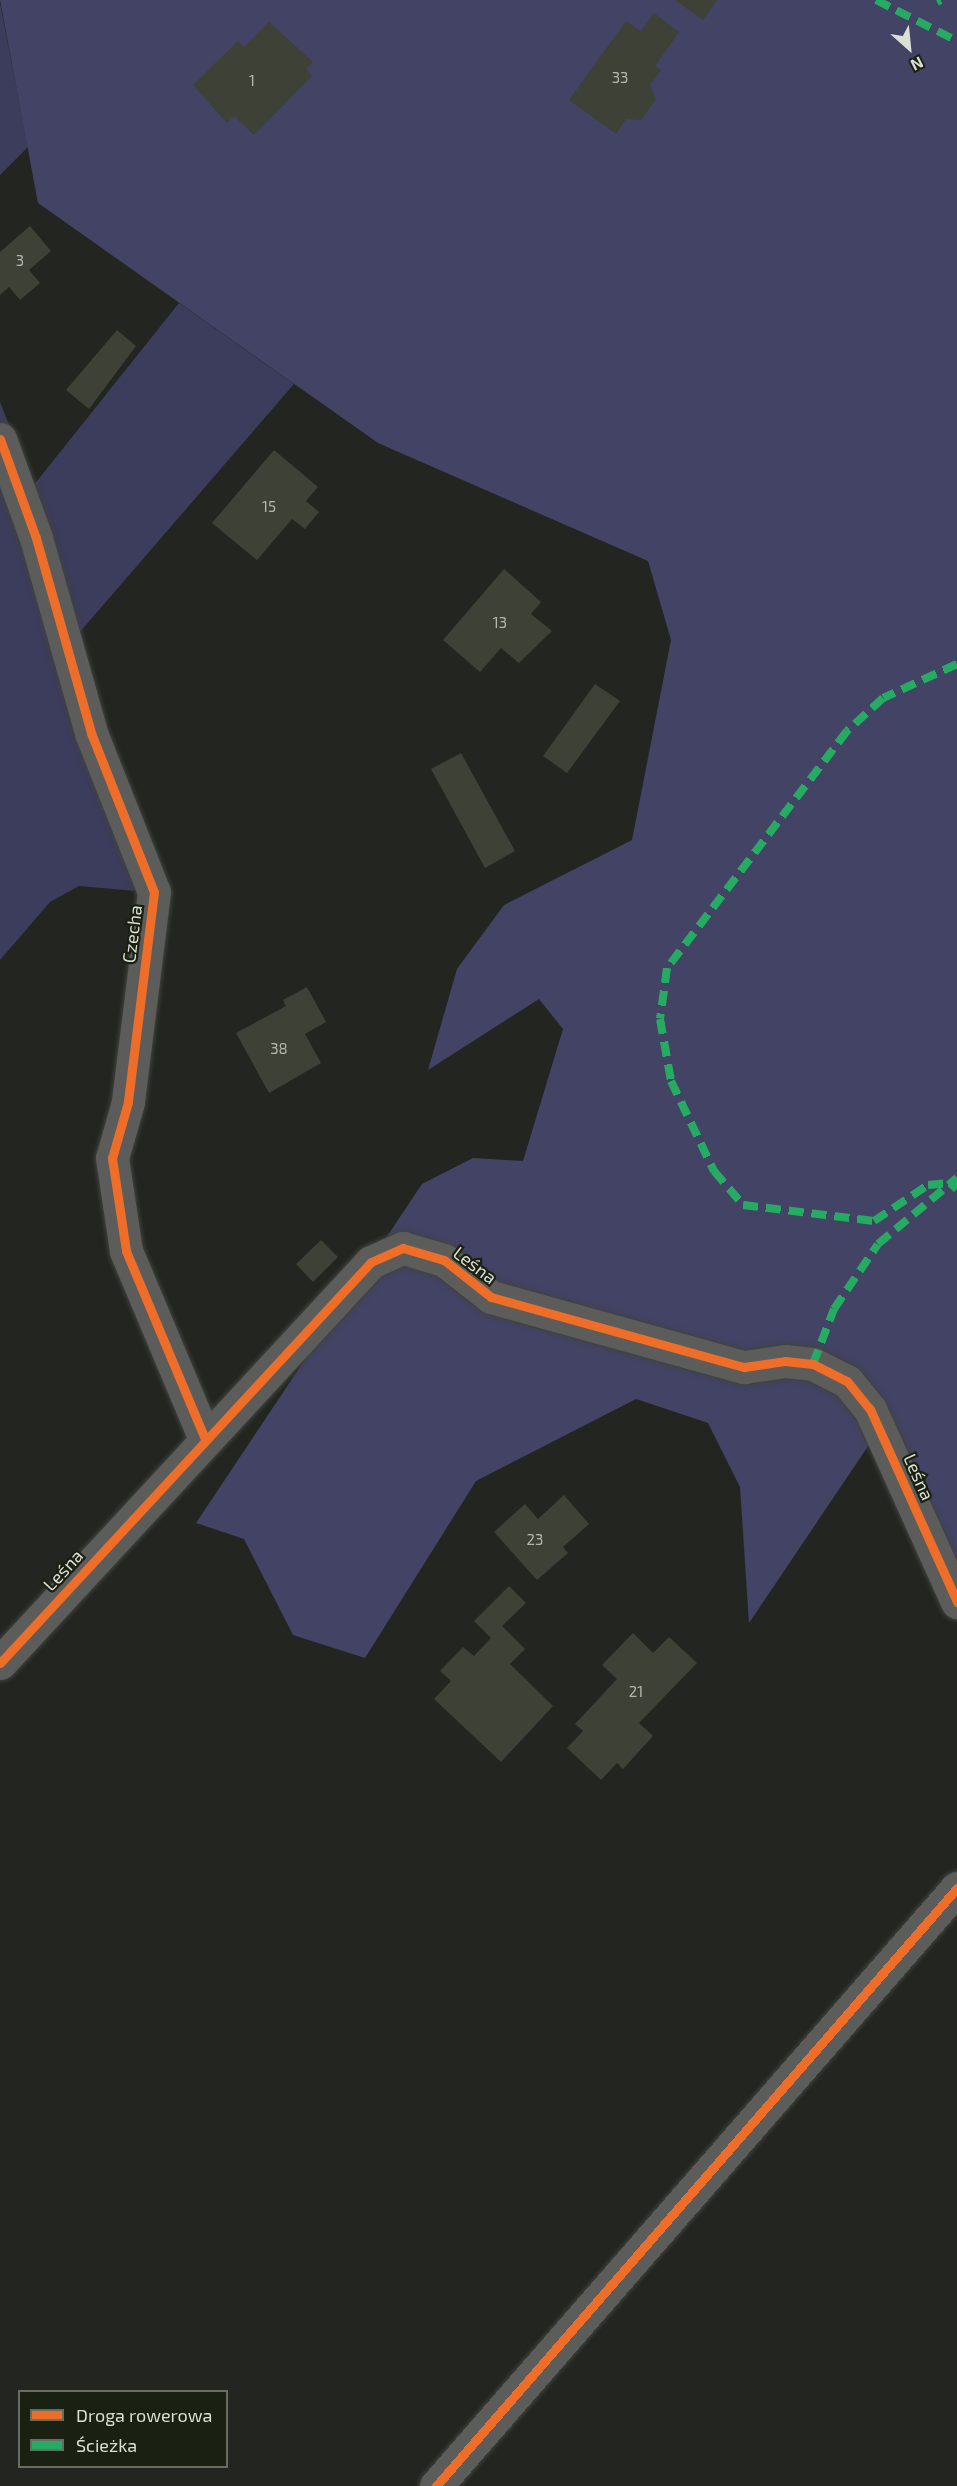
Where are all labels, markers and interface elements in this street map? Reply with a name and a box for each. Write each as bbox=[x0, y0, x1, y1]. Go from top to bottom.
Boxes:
north arrow bbox=[879, 18, 939, 78]
text: N bbox=[908, 53, 927, 76]
house number: 33 bbox=[612, 69, 628, 87]
house number: 1 bbox=[249, 72, 255, 90]
house number: 3 bbox=[16, 252, 24, 270]
house number: 15 bbox=[262, 498, 276, 516]
house number: 13 bbox=[493, 614, 507, 632]
street label: Czecha bbox=[118, 904, 146, 964]
house number: 38 bbox=[270, 1040, 288, 1058]
street label: Leśna bbox=[449, 1242, 501, 1288]
street label: Leśna bbox=[899, 1451, 939, 1503]
house number: 23 bbox=[527, 1531, 543, 1549]
street label: Leśna bbox=[39, 1545, 87, 1595]
house number: 21 bbox=[629, 1683, 643, 1701]
legend bbox=[18, 2390, 228, 2468]
text: Droga rowerowa bbox=[76, 2404, 212, 2426]
text: Ścieżka bbox=[76, 2434, 137, 2456]

